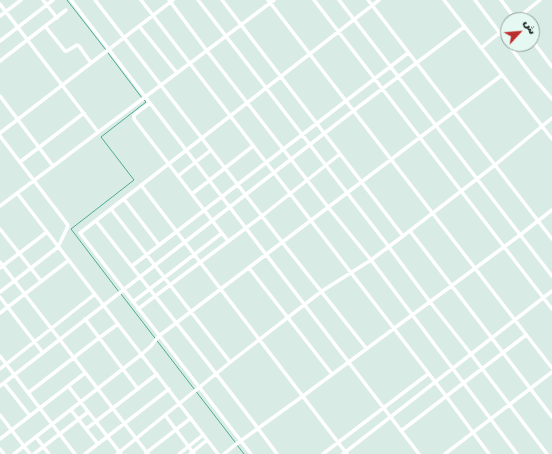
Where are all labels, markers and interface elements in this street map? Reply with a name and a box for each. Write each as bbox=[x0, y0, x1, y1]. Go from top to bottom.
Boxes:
north arrow bbox=[500, 12, 540, 52]
text: ش bbox=[521, 17, 540, 37]

